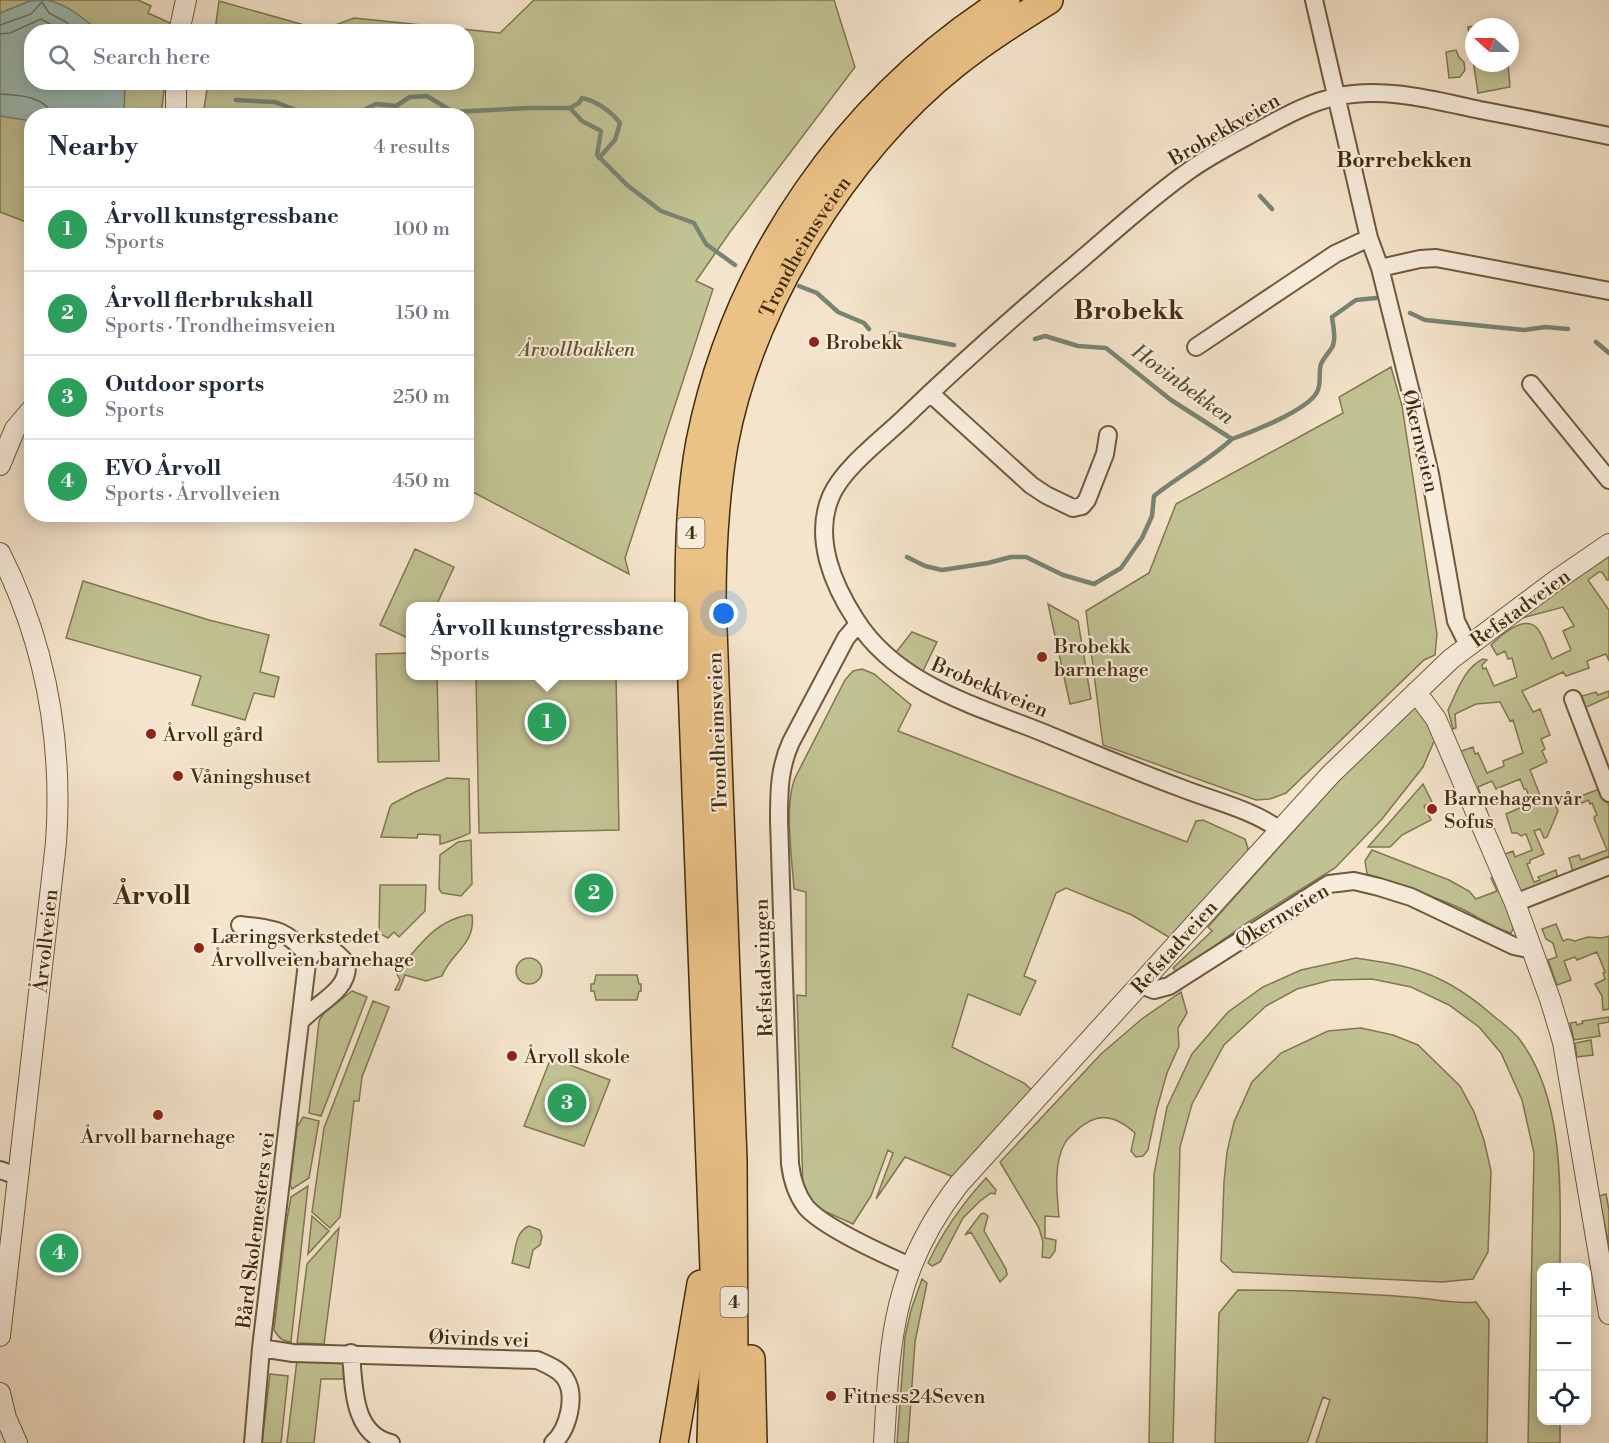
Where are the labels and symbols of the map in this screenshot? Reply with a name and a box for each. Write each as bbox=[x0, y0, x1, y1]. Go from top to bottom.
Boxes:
north arrow bbox=[1465, 18, 1519, 72]
street label: Brobekkveien bbox=[1164, 88, 1285, 173]
district label: Borrebekken bbox=[1336, 148, 1472, 174]
street label: Trondheimsveien bbox=[755, 172, 857, 322]
district label: Brobekk bbox=[1074, 295, 1185, 327]
place label: Brobekk bbox=[825, 331, 904, 356]
marker: Brobekk bbox=[807, 335, 821, 349]
park label: Årvollbakken bbox=[517, 337, 636, 363]
water label: Hovinbekken bbox=[1125, 338, 1239, 431]
street label: Økernveien bbox=[1396, 388, 1443, 495]
road number: 4 bbox=[678, 518, 704, 548]
street label: Refstadveien bbox=[1466, 565, 1576, 654]
your location bbox=[709, 599, 738, 628]
place label: Brobekk barnehage bbox=[1053, 635, 1149, 683]
marker: Brobekk barnehage bbox=[1035, 650, 1049, 664]
street label: Trondheimsveien bbox=[703, 652, 734, 812]
street label: Brobekkveien bbox=[926, 652, 1052, 724]
pin: 1 bbox=[528, 700, 566, 744]
place label: Årvoll gård bbox=[162, 722, 264, 748]
marker: Årvoll gård bbox=[144, 727, 158, 741]
place label: Våningshuset bbox=[189, 765, 312, 790]
marker: Våningshuset bbox=[171, 769, 185, 783]
place label: Barnehagenvår Sofus bbox=[1443, 787, 1582, 835]
marker: Barnehagenvår Sofus bbox=[1425, 802, 1439, 816]
pin: 2 bbox=[574, 870, 614, 916]
district label: Årvoll bbox=[112, 877, 191, 912]
street label: Økernveien bbox=[1232, 879, 1334, 954]
street label: Årvollveien bbox=[28, 888, 64, 995]
street label: Refstadveien bbox=[1126, 896, 1224, 1000]
street label: Refstadsvingen bbox=[750, 898, 779, 1038]
place label: Læringsverkstedet Årvollveien barnehage bbox=[210, 925, 414, 973]
marker: Læringsverkstedet Årvollveien barnehage bbox=[192, 941, 206, 955]
place label: Årvoll skole bbox=[523, 1044, 630, 1070]
marker: Årvoll skole bbox=[505, 1049, 519, 1063]
pin: 3 bbox=[548, 1080, 586, 1126]
marker: Årvoll barnehage bbox=[151, 1108, 165, 1122]
place label: Årvoll barnehage bbox=[80, 1124, 235, 1150]
street label: Bård Skolemesters vei bbox=[232, 1130, 281, 1331]
pin: 4 bbox=[40, 1230, 78, 1276]
road number: 4 bbox=[720, 1287, 748, 1317]
street label: Øivinds vei bbox=[428, 1325, 530, 1354]
place label: Fitness24Seven bbox=[843, 1385, 986, 1410]
marker: Fitness24Seven bbox=[824, 1389, 838, 1403]

